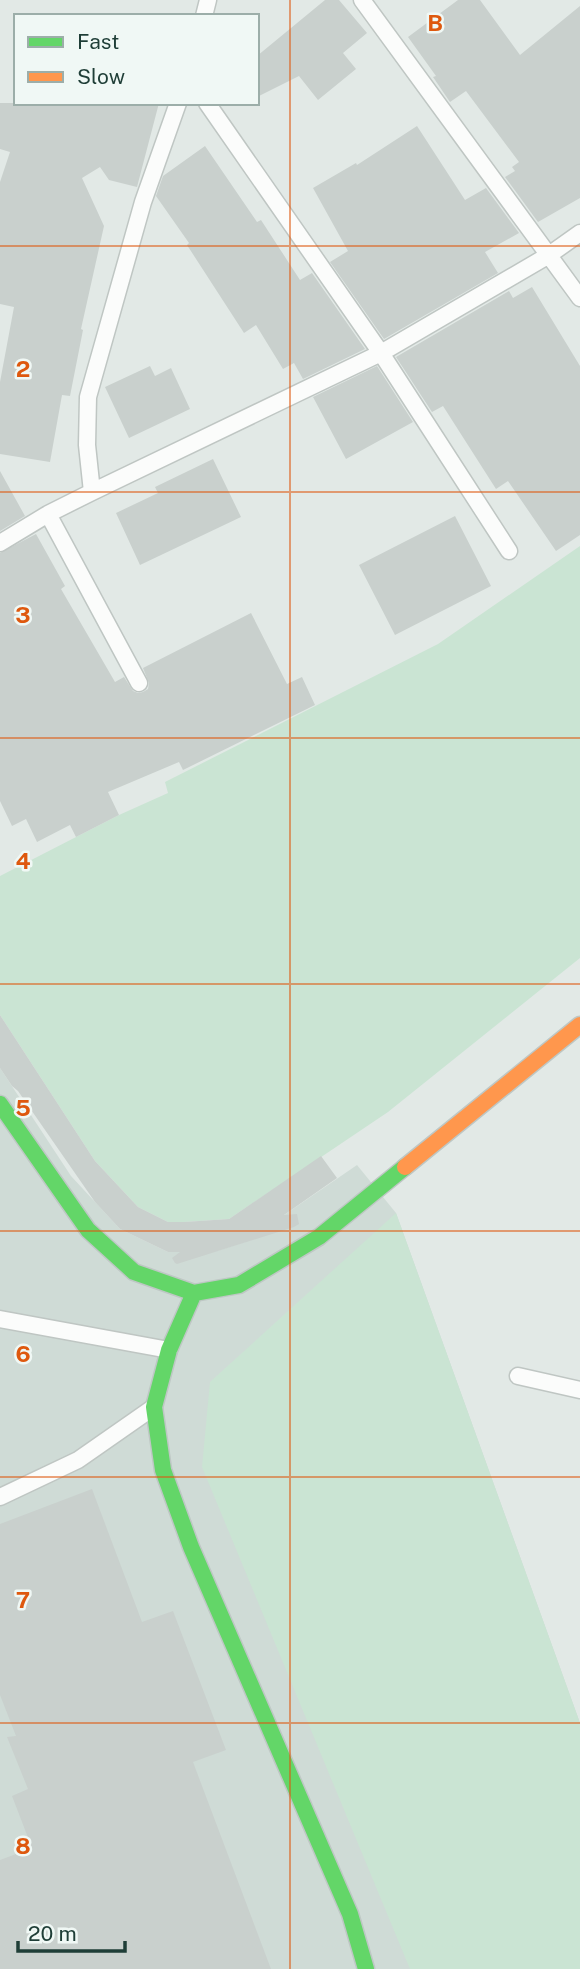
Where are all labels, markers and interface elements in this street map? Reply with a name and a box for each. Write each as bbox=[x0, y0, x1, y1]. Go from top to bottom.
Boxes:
text: B bbox=[427, 9, 443, 36]
legend bbox=[14, 14, 259, 105]
text: Fast bbox=[77, 29, 119, 54]
text: Slow bbox=[77, 64, 125, 89]
text: 2 bbox=[16, 355, 30, 382]
text: 3 bbox=[15, 601, 31, 628]
text: 4 bbox=[15, 847, 31, 874]
text: 5 bbox=[15, 1094, 31, 1121]
text: 6 bbox=[15, 1340, 31, 1367]
text: 7 bbox=[16, 1586, 30, 1613]
text: 8 bbox=[15, 1832, 31, 1859]
scale bar bbox=[18, 1910, 124, 1954]
text: 20 m bbox=[28, 1921, 77, 1946]

